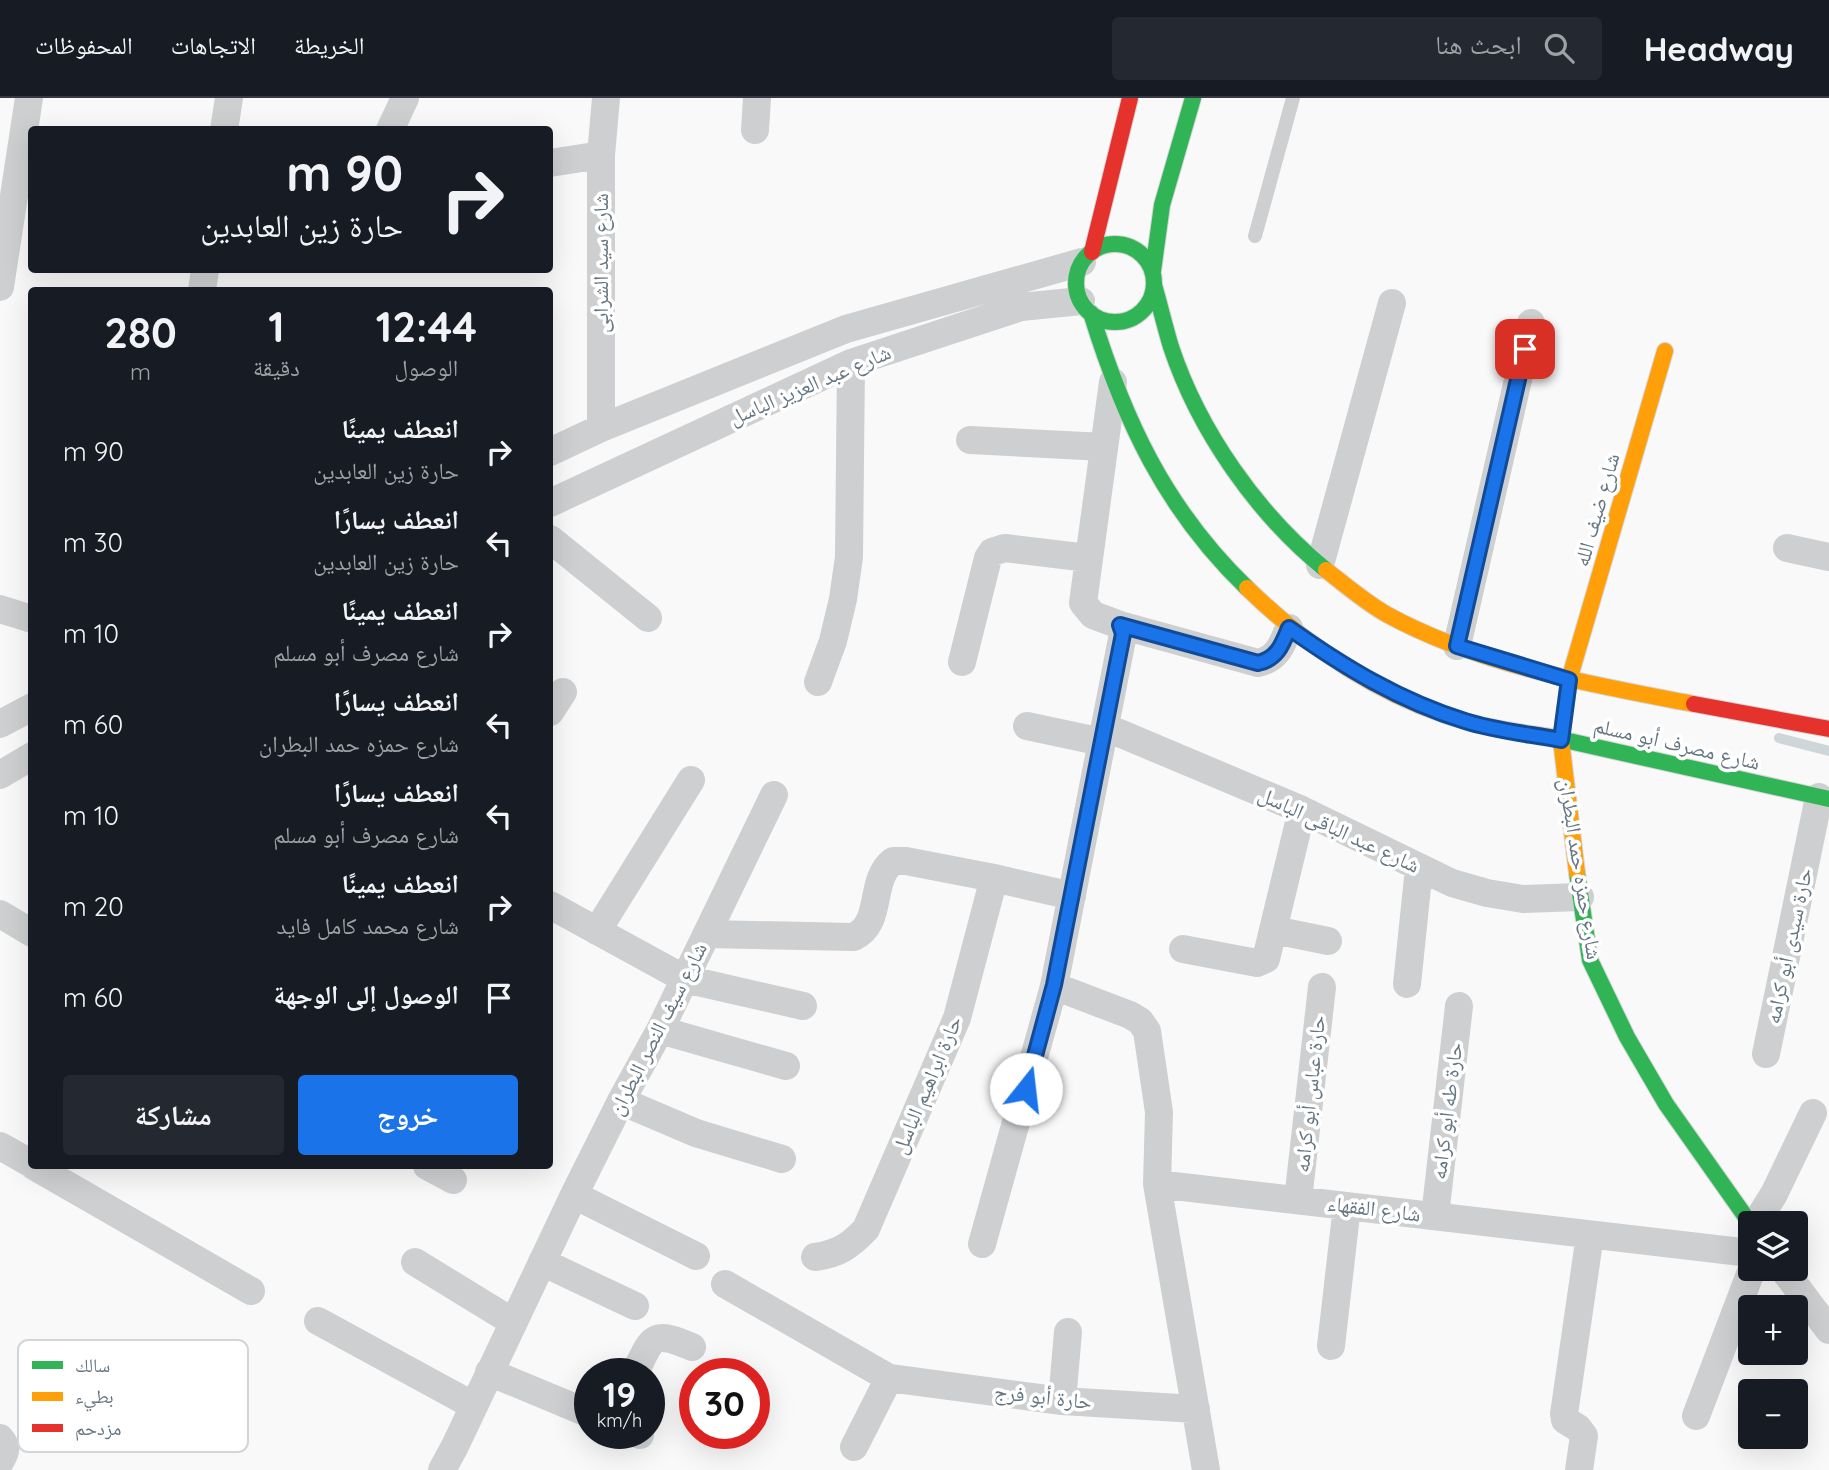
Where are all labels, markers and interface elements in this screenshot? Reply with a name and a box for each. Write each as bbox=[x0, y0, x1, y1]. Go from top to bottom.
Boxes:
search box bbox=[1112, 17, 1602, 80]
text: ابحث هنا bbox=[1435, 28, 1522, 61]
text: Headway bbox=[1644, 28, 1794, 69]
icon: search bbox=[1540, 29, 1578, 67]
text: المحفوظات bbox=[35, 30, 133, 60]
text: الاتجاهات bbox=[171, 30, 256, 60]
text: الخريطة bbox=[294, 30, 365, 60]
text: 90 m bbox=[286, 142, 403, 203]
icon: right bbox=[427, 154, 518, 245]
street label: شارع سيد الشرابى bbox=[587, 193, 614, 333]
text: حارة زين العابدين bbox=[200, 205, 403, 245]
text: 1 bbox=[268, 300, 284, 353]
text: 12:44 bbox=[376, 300, 477, 353]
text: 280 bbox=[104, 306, 177, 359]
pin bbox=[1495, 319, 1555, 379]
icon: arrive bbox=[1506, 330, 1544, 368]
street label: شارع عبد العزيز الباسل bbox=[725, 338, 895, 431]
text: دقيقة bbox=[253, 353, 300, 382]
text: الوصول bbox=[395, 353, 458, 382]
text: m bbox=[130, 357, 151, 386]
text: انعطف يمينًا bbox=[341, 412, 459, 445]
icon: right bbox=[480, 433, 518, 471]
text: 90 m bbox=[63, 435, 124, 468]
street label: شارع ضيف الله bbox=[1567, 450, 1626, 570]
text: حارة زين العابدين bbox=[313, 456, 459, 485]
text: انعطف يسارًا bbox=[334, 503, 459, 536]
icon: left bbox=[480, 524, 518, 562]
text: 30 m bbox=[63, 526, 123, 559]
text: حارة زين العابدين bbox=[313, 547, 459, 576]
text: انعطف يمينًا bbox=[341, 594, 459, 627]
icon: right bbox=[480, 615, 518, 653]
text: 10 m bbox=[63, 617, 119, 650]
text: شارع مصرف أبو مسلم bbox=[273, 638, 459, 667]
text: انعطف يسارًا bbox=[334, 685, 459, 718]
icon: left bbox=[480, 706, 518, 744]
text: 60 m bbox=[63, 708, 123, 741]
street label: شارع مصرف أبو مسلم bbox=[1591, 711, 1763, 777]
text: شارع حمزه حمد البطران bbox=[259, 729, 459, 758]
text: انعطف يسارًا bbox=[334, 776, 459, 809]
street label: شارع حمزه حمد البطران bbox=[1553, 777, 1608, 961]
street label: شارع عبد الباقى الباسل bbox=[1254, 780, 1424, 879]
icon: left bbox=[480, 797, 518, 835]
text: 10 m bbox=[63, 799, 119, 832]
text: شارع مصرف أبو مسلم bbox=[273, 820, 459, 849]
street label: حارة سيدى أبو كرامه bbox=[1759, 865, 1817, 1026]
text: انعطف يمينًا bbox=[341, 867, 459, 900]
icon: right bbox=[480, 888, 518, 926]
text: 20 m bbox=[63, 890, 124, 923]
text: شارع محمد كامل فايد bbox=[277, 911, 459, 940]
street label: شارع سيف النصر البطران bbox=[602, 938, 713, 1120]
text: الوصول إلى الوجهة bbox=[273, 978, 459, 1011]
icon: arrive bbox=[480, 979, 518, 1017]
text: 60 m bbox=[63, 981, 123, 1014]
street label: حارة ابراهيم الباسل bbox=[885, 1012, 969, 1158]
street label: حارة عباس أبو كرامه bbox=[1288, 1014, 1331, 1174]
street label: حارة طه أبو كرامه bbox=[1425, 1041, 1467, 1181]
position arrow bbox=[989, 1052, 1063, 1126]
button: مشاركة bbox=[63, 1075, 284, 1155]
button: خروج bbox=[298, 1075, 518, 1155]
street label: شارع الفقهاء bbox=[1326, 1189, 1422, 1228]
map controls bbox=[1738, 1211, 1808, 1449]
button: layers bbox=[1738, 1211, 1808, 1281]
button: + bbox=[1738, 1295, 1808, 1365]
legend bbox=[18, 1340, 248, 1452]
text: سالك bbox=[75, 1353, 110, 1377]
speed limit sign: 30 bbox=[679, 1358, 770, 1449]
text: 19 bbox=[603, 1372, 636, 1416]
street label: حارة أبو فرج bbox=[993, 1378, 1093, 1415]
button: − bbox=[1738, 1379, 1808, 1449]
text: بطيء bbox=[75, 1384, 114, 1412]
text: km/h bbox=[597, 1409, 642, 1432]
text: مزدحم bbox=[75, 1416, 121, 1441]

